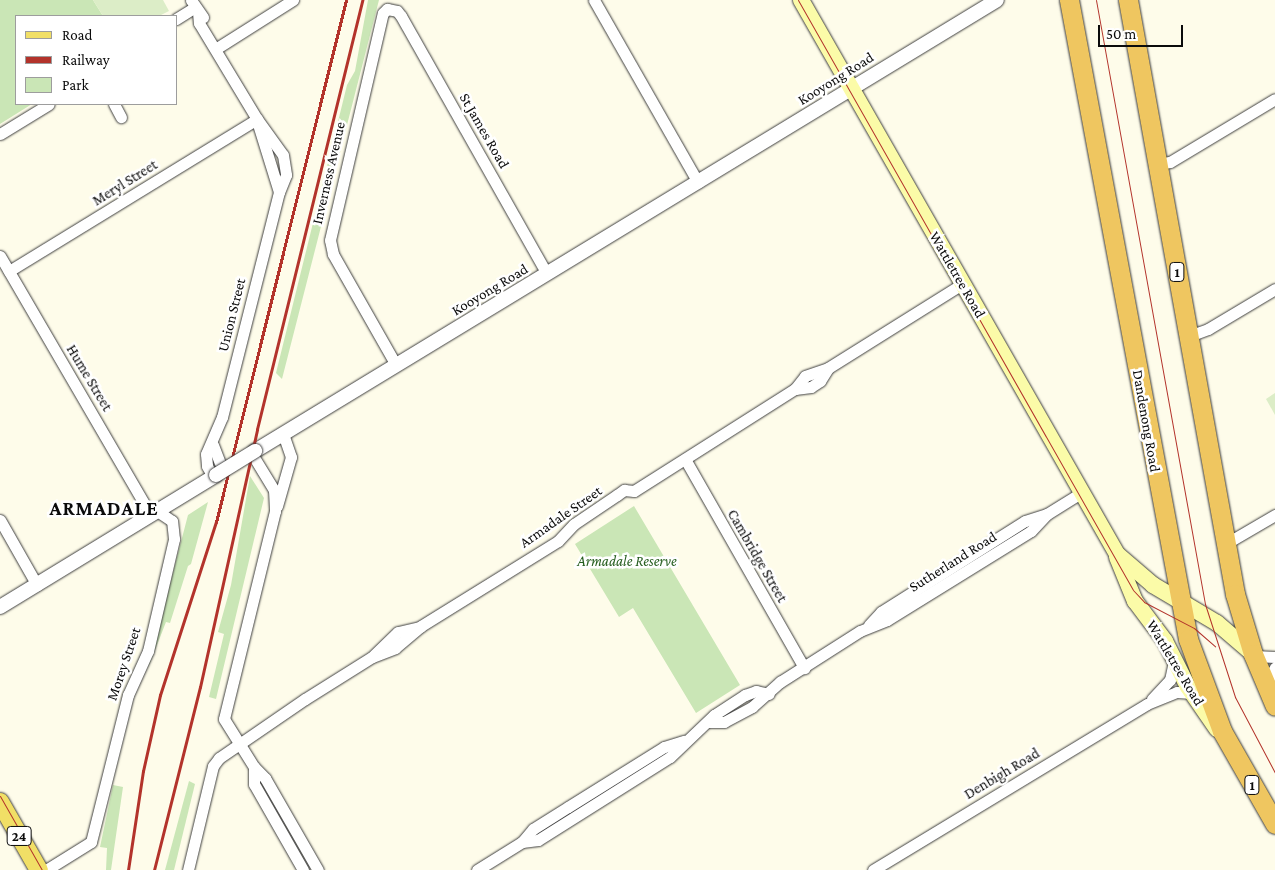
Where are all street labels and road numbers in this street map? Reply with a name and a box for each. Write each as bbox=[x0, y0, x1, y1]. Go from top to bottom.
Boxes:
street label: Kooyong Road bbox=[795, 49, 877, 109]
street label: St James Road bbox=[455, 90, 513, 172]
street label: Inverness Avenue bbox=[308, 120, 350, 226]
street label: Meryl Street bbox=[89, 156, 161, 210]
street label: Wattletree Road bbox=[925, 229, 989, 321]
street label: Kooyong Road bbox=[448, 260, 532, 320]
road number: 1 bbox=[1168, 260, 1186, 284]
street label: Union Street bbox=[214, 276, 250, 354]
street label: Hume Street bbox=[62, 341, 116, 415]
street label: Dandenong Road bbox=[1128, 368, 1164, 474]
street label: Armadale Street bbox=[516, 482, 606, 552]
street label: Cambridge Street bbox=[723, 506, 791, 606]
street label: Sutherland Road bbox=[906, 528, 1000, 596]
street label: Wattletree Road bbox=[1142, 617, 1208, 709]
street label: Morey Street bbox=[103, 625, 145, 703]
street label: Denbigh Road bbox=[961, 744, 1043, 804]
road number: 1 bbox=[1243, 774, 1261, 796]
road number: 24 bbox=[6, 824, 32, 848]

